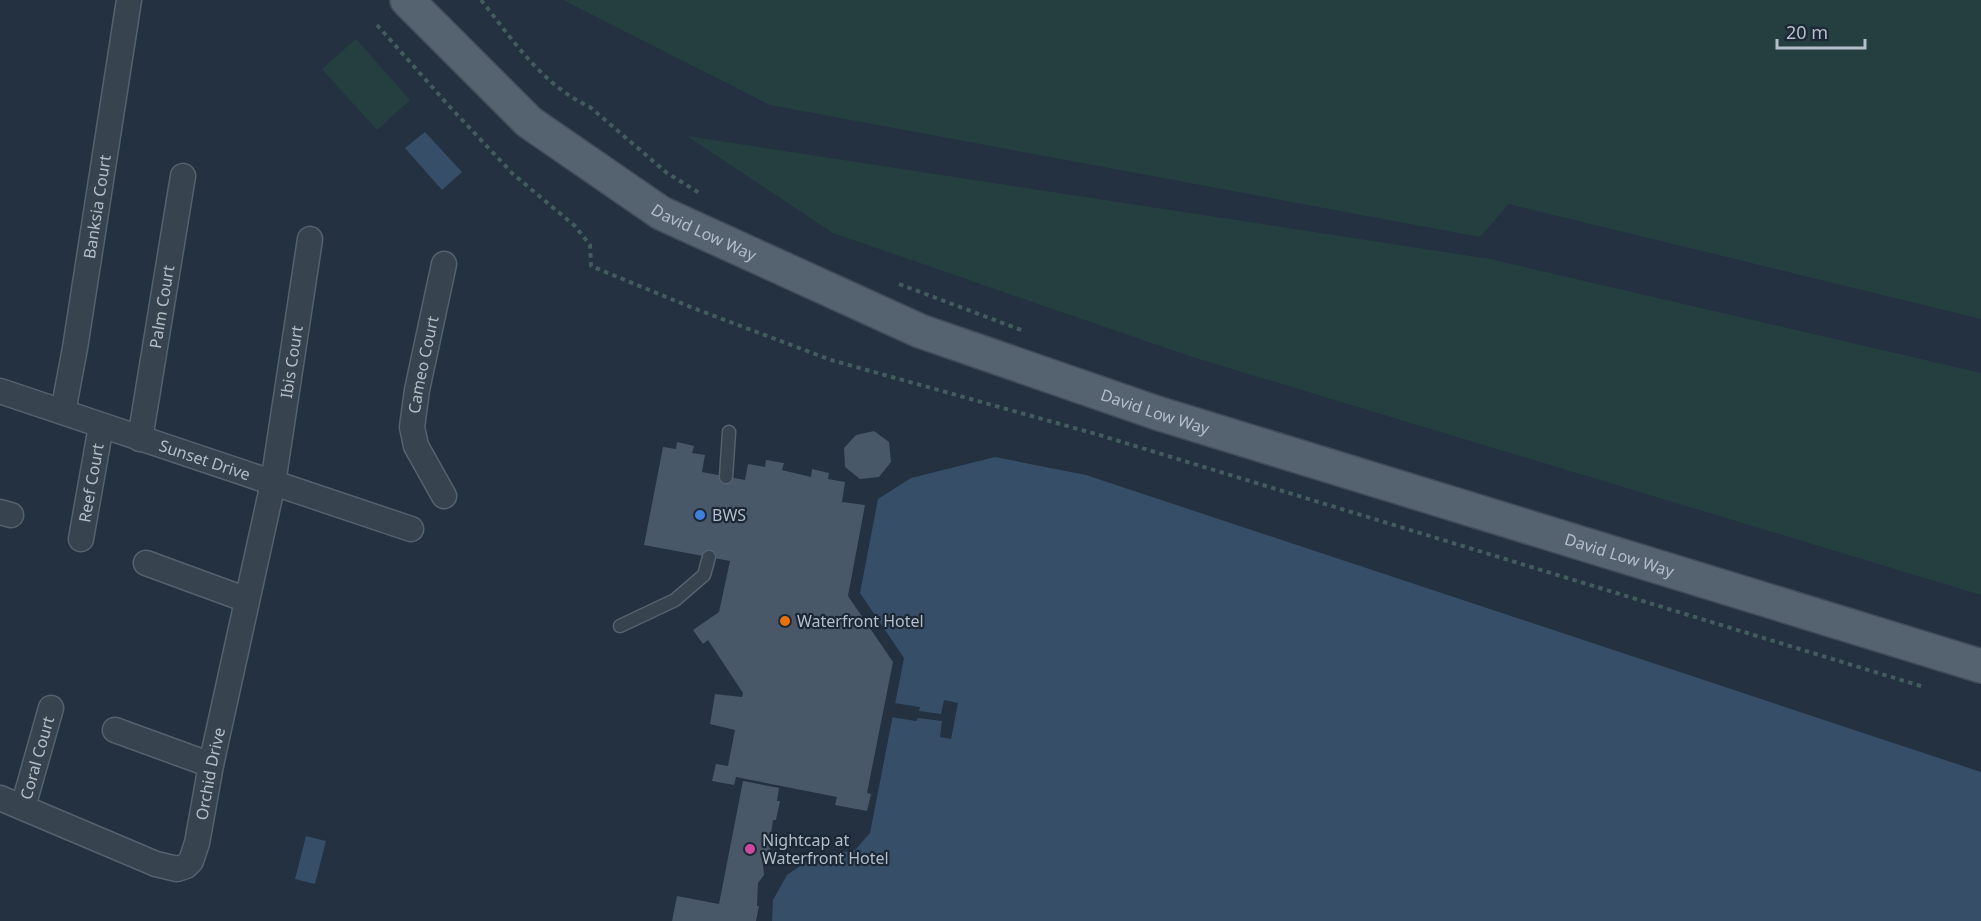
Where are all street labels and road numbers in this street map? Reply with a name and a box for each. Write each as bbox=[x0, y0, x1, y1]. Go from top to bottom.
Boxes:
street label: Banksia Court bbox=[78, 153, 116, 260]
street label: David Low Way bbox=[647, 199, 761, 266]
street label: Palm Court bbox=[144, 263, 179, 350]
street label: Cameo Court bbox=[403, 314, 444, 415]
street label: Ibis Court bbox=[275, 324, 308, 400]
street label: David Low Way bbox=[1098, 383, 1213, 440]
street label: Sunset Drive bbox=[156, 434, 253, 485]
street label: Reef Court bbox=[73, 441, 109, 524]
street label: David Low Way bbox=[1562, 528, 1678, 582]
street label: Coral Court bbox=[15, 714, 59, 802]
street label: Orchid Drive bbox=[190, 725, 230, 822]

